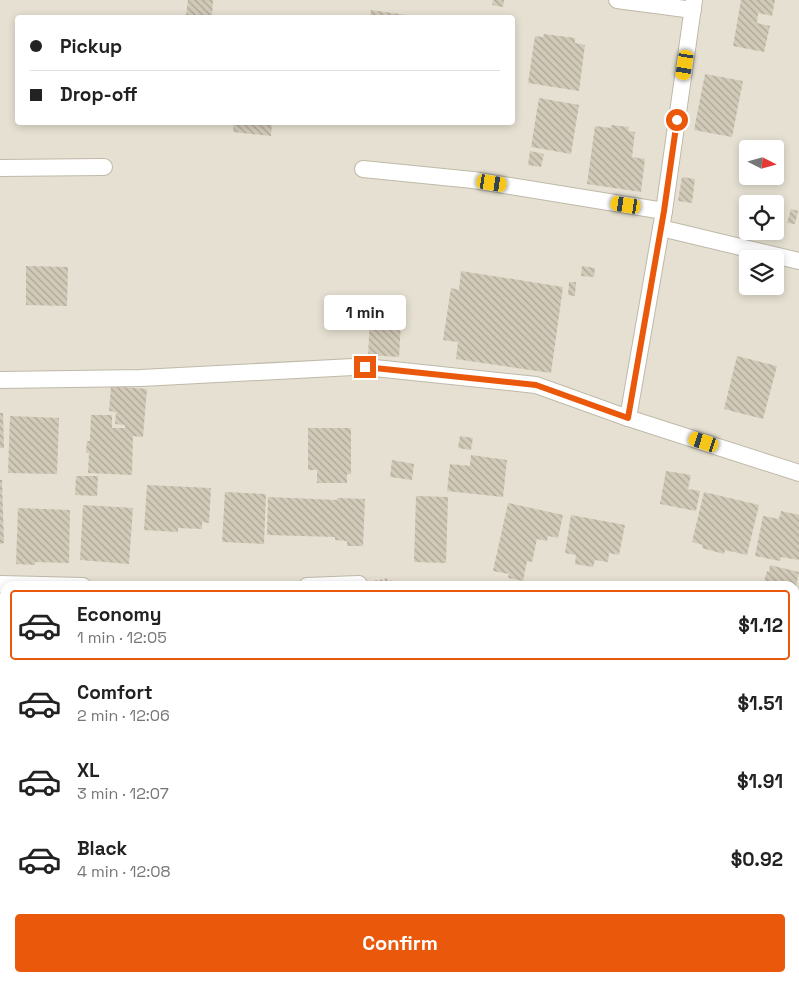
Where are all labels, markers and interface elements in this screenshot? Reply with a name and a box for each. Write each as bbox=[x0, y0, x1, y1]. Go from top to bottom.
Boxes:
text: Pickup bbox=[60, 34, 122, 59]
car bbox=[675, 49, 694, 81]
text: Drop-off bbox=[60, 82, 138, 107]
route start bbox=[666, 109, 688, 131]
north arrow bbox=[739, 140, 784, 185]
map controls bbox=[739, 140, 784, 295]
car bbox=[476, 173, 507, 193]
car bbox=[610, 195, 641, 215]
button: locate bbox=[739, 195, 784, 240]
button: layers bbox=[739, 250, 784, 295]
callout: 1 min bbox=[324, 294, 406, 330]
text: 1 min bbox=[345, 302, 385, 323]
route end bbox=[354, 356, 376, 378]
car bbox=[687, 430, 720, 454]
text: Economy bbox=[77, 602, 161, 627]
icon: car bbox=[17, 603, 62, 648]
text: $1.12 bbox=[738, 613, 783, 638]
text: 1 min · 12:05 bbox=[77, 627, 167, 648]
text: Comfort bbox=[77, 680, 153, 705]
icon: car bbox=[17, 681, 62, 726]
text: $1.51 bbox=[738, 691, 783, 716]
text: 2 min · 12:06 bbox=[77, 705, 170, 726]
text: XL bbox=[77, 758, 100, 783]
icon: car bbox=[17, 759, 62, 804]
text: $1.91 bbox=[737, 769, 783, 794]
text: 3 min · 12:07 bbox=[77, 783, 169, 804]
text: Black bbox=[77, 836, 127, 861]
icon: car bbox=[17, 837, 62, 882]
text: $0.92 bbox=[731, 847, 783, 872]
text: 4 min · 12:08 bbox=[77, 861, 170, 882]
button: Confirm bbox=[15, 914, 785, 972]

